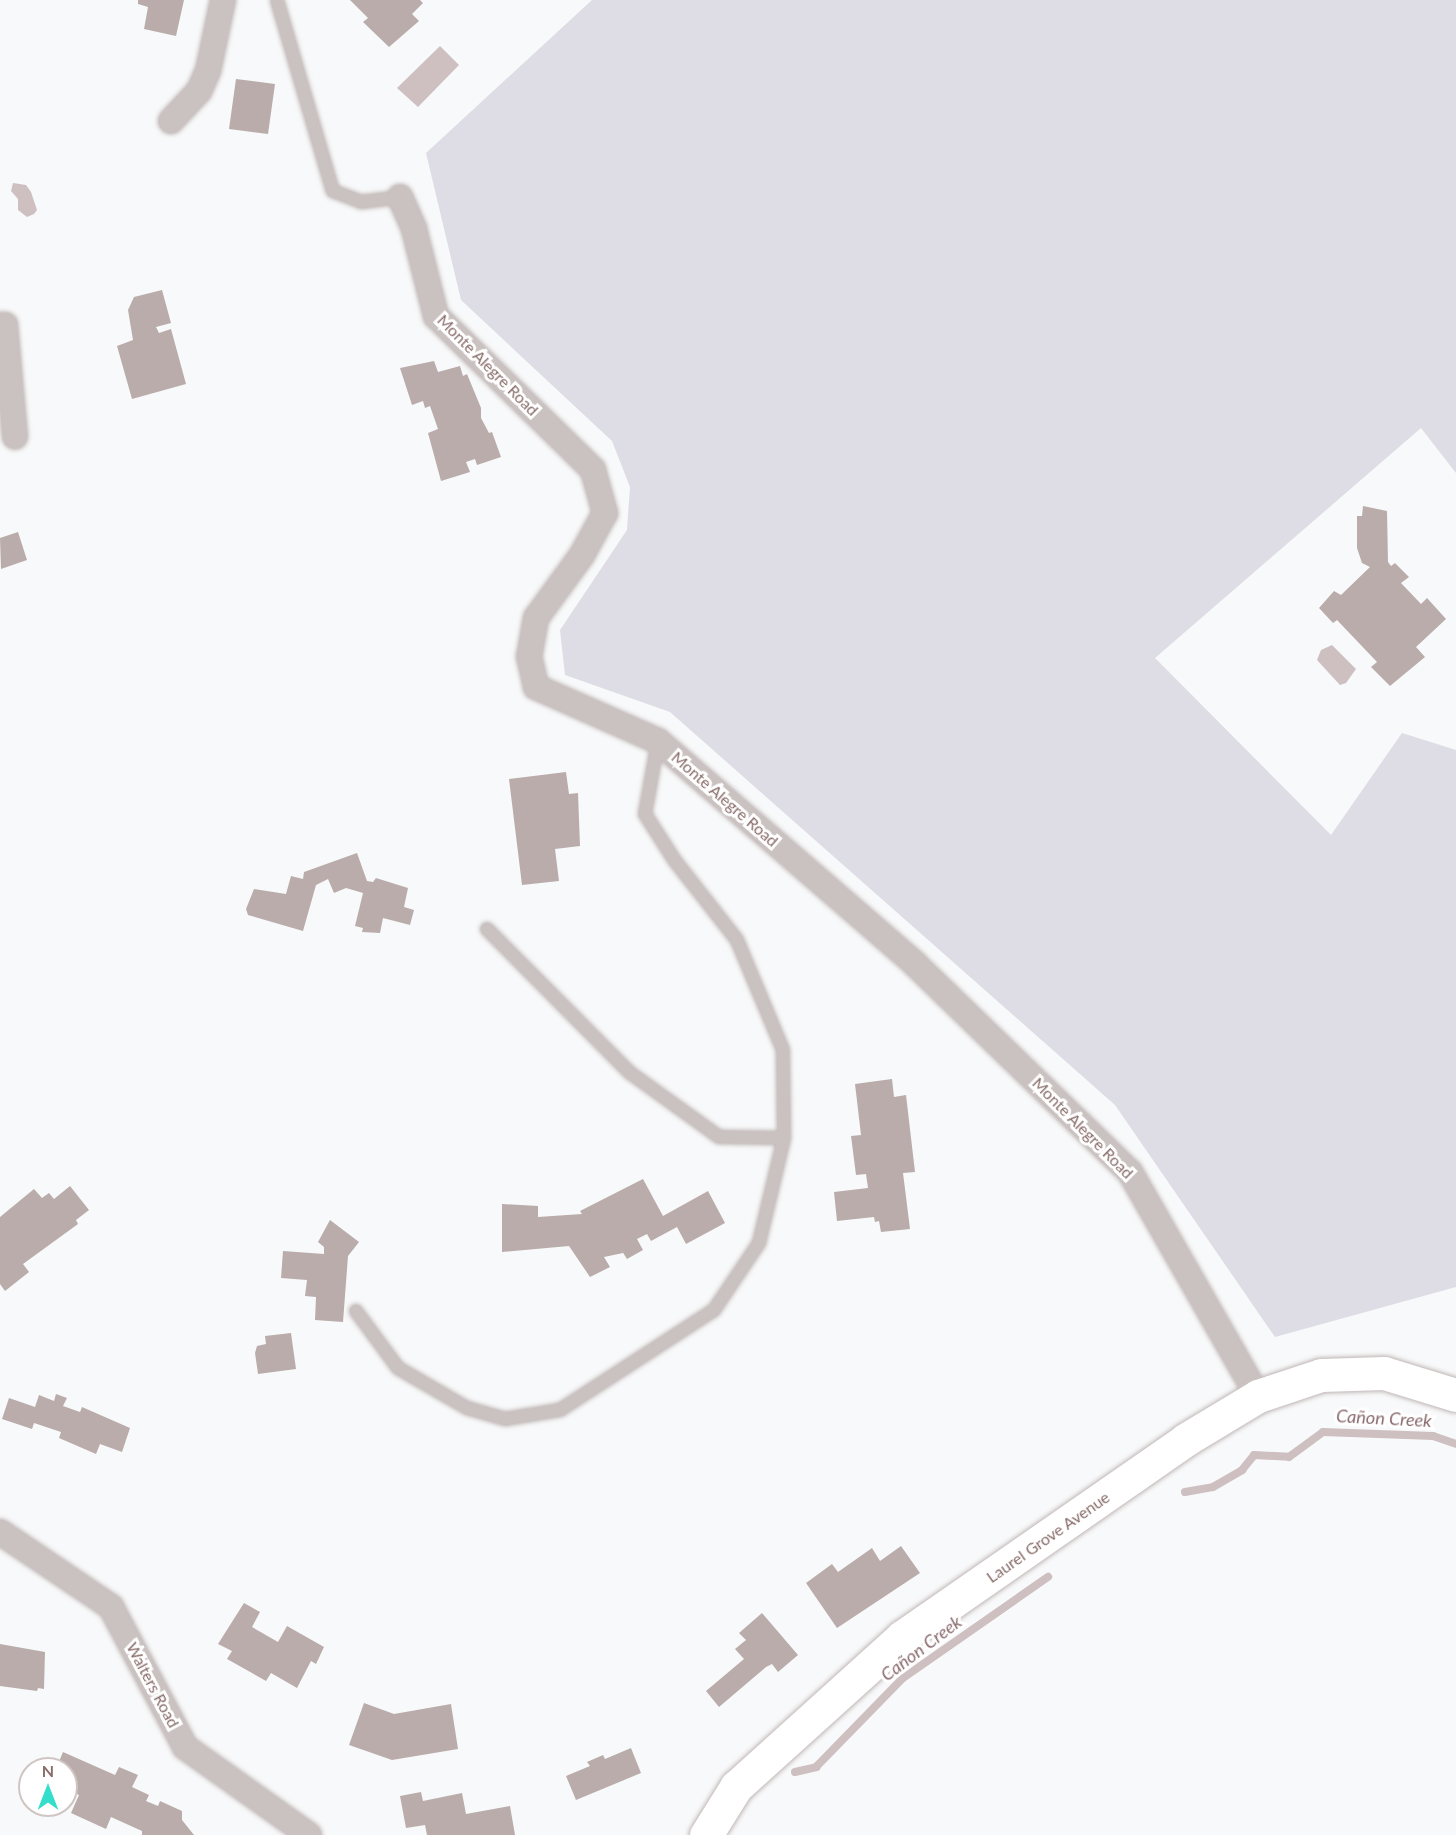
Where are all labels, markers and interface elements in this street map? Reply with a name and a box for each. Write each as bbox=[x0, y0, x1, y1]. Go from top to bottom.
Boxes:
street label: Monte Alegre Road bbox=[433, 310, 543, 420]
street label: Monte Alegre Road bbox=[668, 747, 782, 851]
street label: Monte Alegre Road bbox=[1028, 1073, 1138, 1183]
water label: Cañon Creek bbox=[1336, 1405, 1432, 1431]
street label: Laurel Grove Avenue bbox=[983, 1487, 1113, 1587]
water label: Cañon Creek bbox=[876, 1611, 966, 1685]
street label: Walters Road bbox=[122, 1639, 184, 1731]
north arrow bbox=[18, 1757, 78, 1817]
text: N bbox=[42, 1761, 54, 1780]

